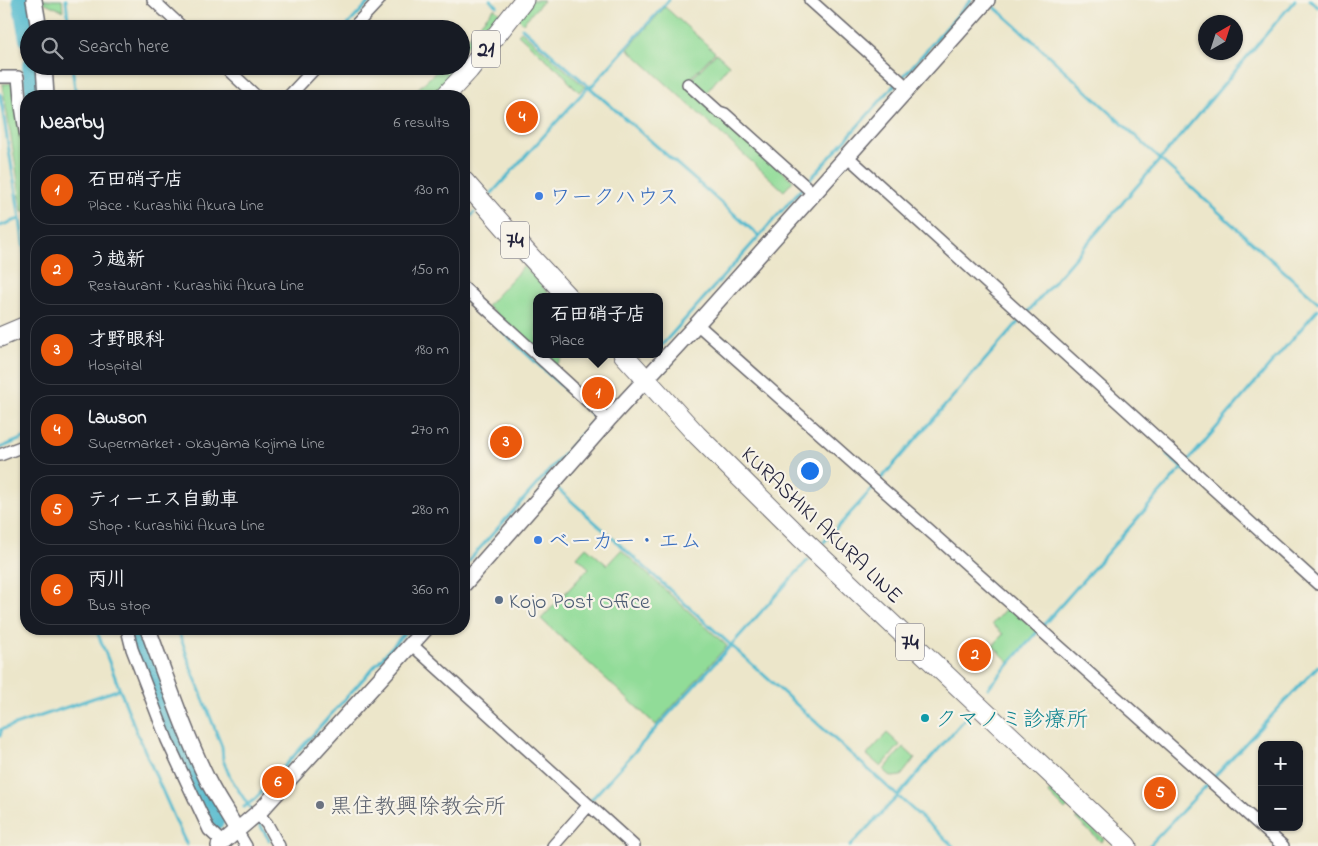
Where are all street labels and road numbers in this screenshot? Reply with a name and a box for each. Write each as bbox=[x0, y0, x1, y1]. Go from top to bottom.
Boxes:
road number: 21 bbox=[472, 31, 500, 68]
road number: 74 bbox=[501, 222, 529, 258]
street label: KURASHIKI AKURA LINE bbox=[733, 440, 909, 612]
road number: 74 bbox=[896, 624, 924, 660]

